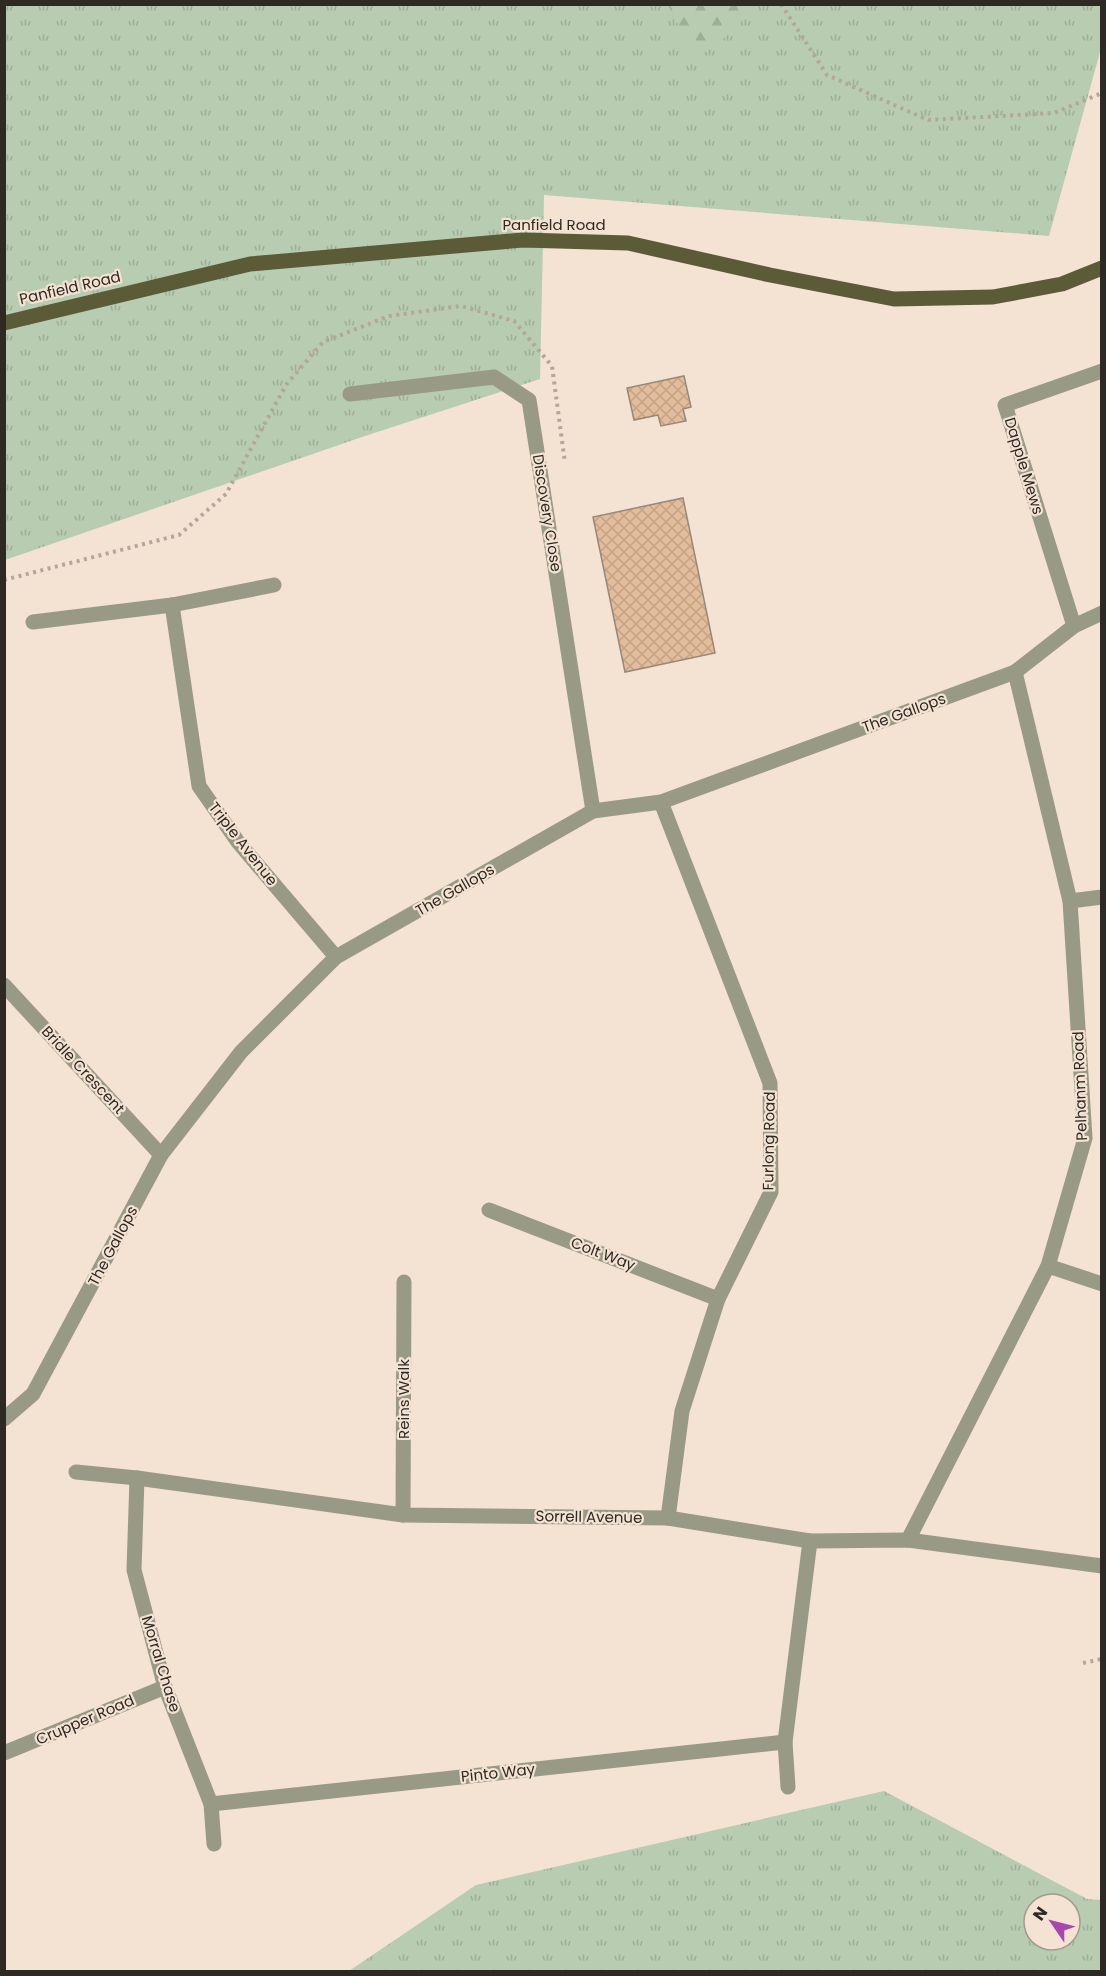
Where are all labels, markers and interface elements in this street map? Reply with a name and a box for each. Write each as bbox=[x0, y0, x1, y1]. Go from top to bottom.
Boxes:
street label: Panfield Road bbox=[502, 214, 606, 235]
street label: Panfield Road bbox=[17, 266, 123, 309]
street label: Dapple Mews bbox=[1000, 415, 1049, 517]
street label: Discovery Close bbox=[528, 453, 567, 573]
street label: The Gallops bbox=[859, 688, 949, 737]
street label: Triple Avenue bbox=[204, 797, 283, 890]
street label: The Gallops bbox=[411, 858, 498, 921]
street label: Bridle Crescent bbox=[37, 1021, 130, 1118]
street label: Pelhanm Road bbox=[1067, 1031, 1092, 1141]
street label: Furlong Road bbox=[757, 1091, 780, 1191]
street label: The Gallops bbox=[83, 1202, 143, 1289]
street label: Colt Way bbox=[568, 1232, 639, 1276]
street label: Reins Walk bbox=[393, 1359, 414, 1439]
street label: Sorrell Avenue bbox=[536, 1505, 642, 1528]
street label: Morral Chase bbox=[137, 1613, 186, 1715]
street label: Crupper Road bbox=[32, 1689, 137, 1750]
street label: Pinto Way bbox=[460, 1758, 537, 1787]
north arrow bbox=[1022, 1892, 1082, 1952]
text: N bbox=[1027, 1902, 1053, 1925]

